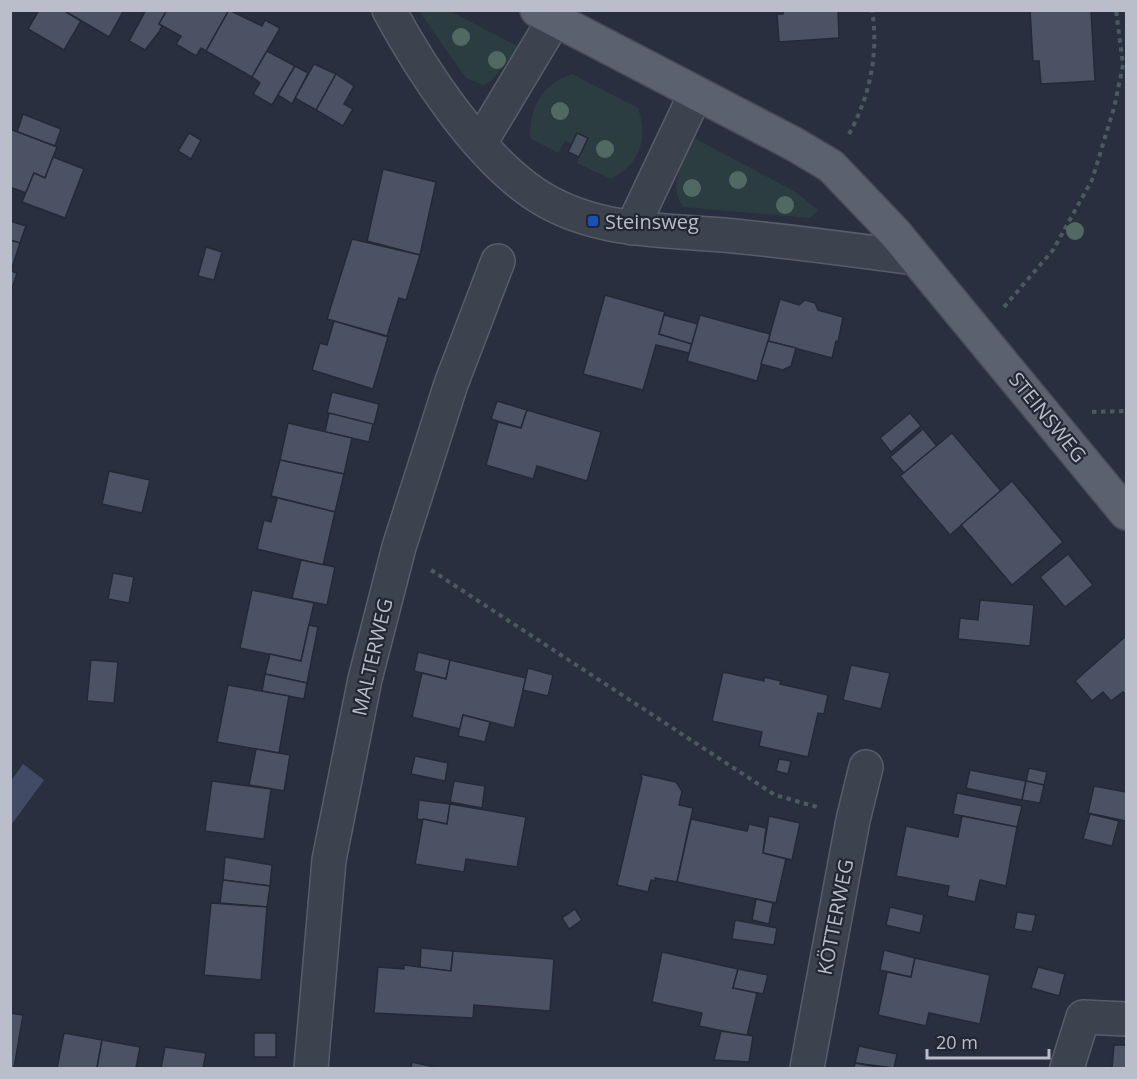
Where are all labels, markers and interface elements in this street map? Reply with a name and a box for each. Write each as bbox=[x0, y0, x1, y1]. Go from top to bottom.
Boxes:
place label: Steinsweg bbox=[605, 208, 699, 235]
marker: Steinsweg bbox=[586, 214, 600, 228]
street label: STEINSWEG bbox=[1003, 366, 1093, 468]
street label: MALTERWEG bbox=[345, 596, 399, 718]
street label: KÖTTERWEG bbox=[811, 857, 859, 977]
scale bar bbox=[927, 1022, 1048, 1060]
text: 20 m bbox=[936, 1030, 978, 1054]

